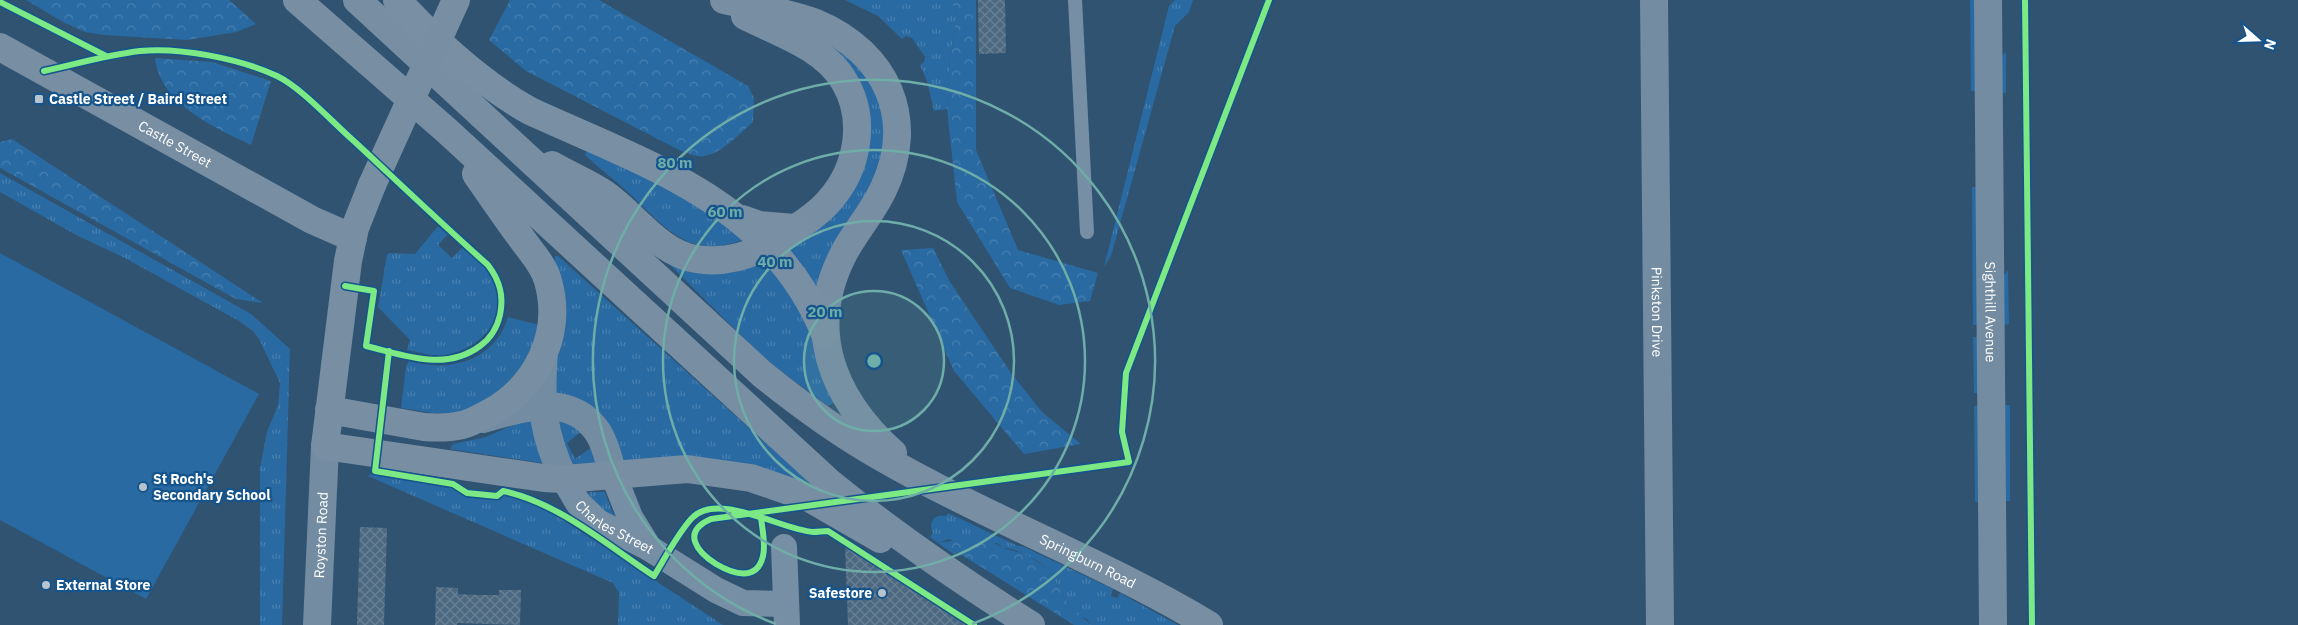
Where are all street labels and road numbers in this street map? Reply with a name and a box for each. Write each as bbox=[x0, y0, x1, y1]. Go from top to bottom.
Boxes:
street label: Castle Street bbox=[135, 116, 215, 172]
street label: Sighthill Avenue bbox=[1981, 261, 2000, 363]
street label: Pinkston Drive bbox=[1648, 267, 1666, 358]
street label: Royston Road bbox=[310, 492, 332, 579]
street label: Charles Street bbox=[571, 496, 657, 558]
street label: Springburn Road bbox=[1037, 530, 1139, 592]

